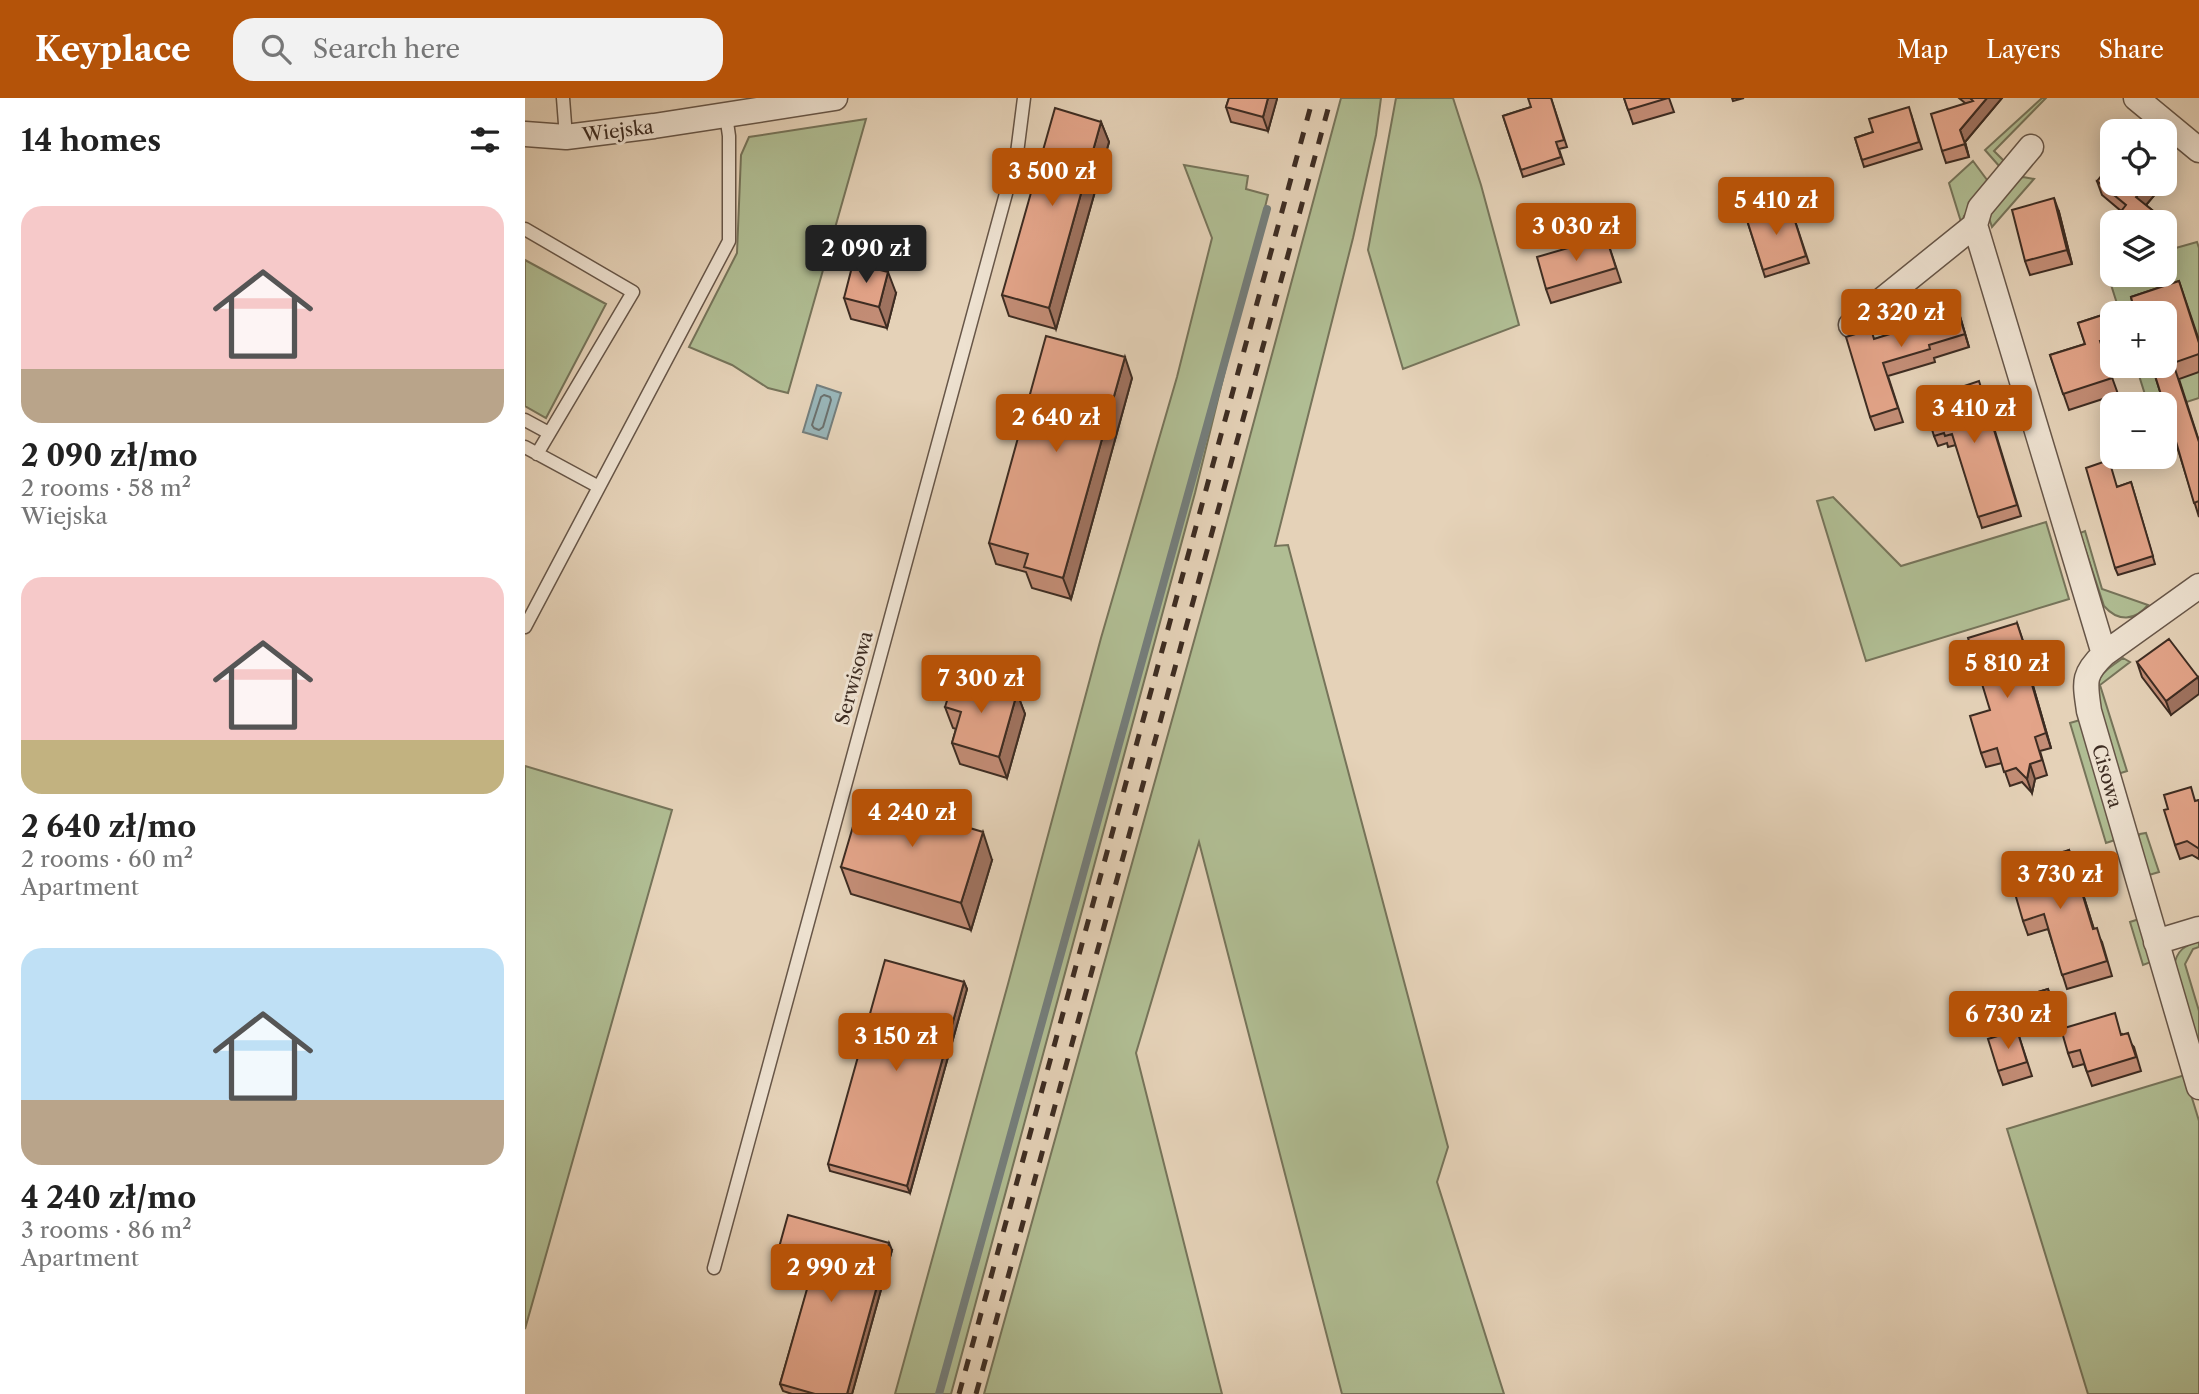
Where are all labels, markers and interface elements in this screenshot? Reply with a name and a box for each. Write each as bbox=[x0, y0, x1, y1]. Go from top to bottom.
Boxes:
search box bbox=[233, 18, 723, 81]
text: Keyplace bbox=[35, 29, 191, 70]
icon: search bbox=[257, 30, 295, 68]
text: Search here bbox=[313, 33, 460, 65]
text: Map bbox=[1897, 35, 1948, 64]
text: Layers bbox=[1986, 35, 2061, 64]
text: Share bbox=[2099, 35, 2164, 64]
street label: Wiejska bbox=[580, 115, 655, 147]
map controls bbox=[2100, 119, 2177, 469]
button: locate bbox=[2100, 119, 2177, 196]
icon: filters bbox=[466, 121, 504, 159]
text: 14 homes bbox=[21, 122, 161, 159]
pin: 3 500 zł bbox=[980, 148, 1124, 208]
text: 3 500 zł bbox=[1008, 157, 1096, 185]
pin: 5 410 zł bbox=[1704, 178, 1848, 237]
text: 5 410 zł bbox=[1734, 186, 1818, 214]
pin: 3 030 zł bbox=[1504, 204, 1648, 263]
button: layers bbox=[2100, 210, 2177, 287]
text: 3 030 zł bbox=[1532, 212, 1620, 240]
pin: 2 090 zł bbox=[794, 226, 938, 285]
text: 2 090 zł bbox=[821, 234, 911, 262]
icon: home bbox=[200, 251, 326, 377]
pin: 2 320 zł bbox=[1829, 289, 1973, 349]
text: 2 320 zł bbox=[1857, 298, 1945, 326]
button: + bbox=[2100, 301, 2177, 378]
pin: 3 410 zł bbox=[1902, 386, 2046, 445]
button: − bbox=[2100, 392, 2177, 469]
pin: 2 640 zł bbox=[984, 394, 1128, 454]
text: 3 410 zł bbox=[1932, 394, 2016, 422]
text: 2 640 zł bbox=[1012, 403, 1100, 431]
text: 2 090 zł/mo bbox=[21, 437, 198, 474]
text: 2 rooms · 58 m² bbox=[21, 474, 191, 502]
text: Wiejska bbox=[21, 502, 108, 530]
icon: home bbox=[200, 622, 326, 748]
street label: Serwisowa bbox=[830, 629, 878, 727]
pin: 5 810 zł bbox=[1935, 640, 2079, 700]
text: 5 810 zł bbox=[1965, 649, 2049, 677]
pin: 7 300 zł bbox=[909, 656, 1053, 715]
text: 7 300 zł bbox=[937, 664, 1025, 692]
street label: Cisowa bbox=[2087, 742, 2127, 810]
pin: 4 240 zł bbox=[840, 790, 984, 849]
text: 4 240 zł bbox=[868, 798, 956, 826]
text: 2 640 zł/mo bbox=[21, 808, 196, 845]
text: 2 rooms · 60 m² bbox=[21, 845, 193, 873]
pin: 3 730 zł bbox=[1988, 852, 2132, 911]
text: 3 730 zł bbox=[2017, 860, 2103, 888]
text: Apartment bbox=[21, 873, 139, 901]
pin: 6 730 zł bbox=[1936, 992, 2080, 1051]
icon: home bbox=[200, 993, 326, 1119]
text: 6 730 zł bbox=[1965, 1000, 2051, 1028]
pin: 3 150 zł bbox=[824, 1014, 968, 1073]
text: 3 150 zł bbox=[854, 1022, 938, 1050]
text: 4 240 zł/mo bbox=[21, 1179, 196, 1216]
text: 3 rooms · 86 m² bbox=[21, 1216, 192, 1244]
text: Apartment bbox=[21, 1244, 139, 1272]
pin: 2 990 zł bbox=[759, 1244, 903, 1304]
text: 2 990 zł bbox=[787, 1253, 875, 1281]

